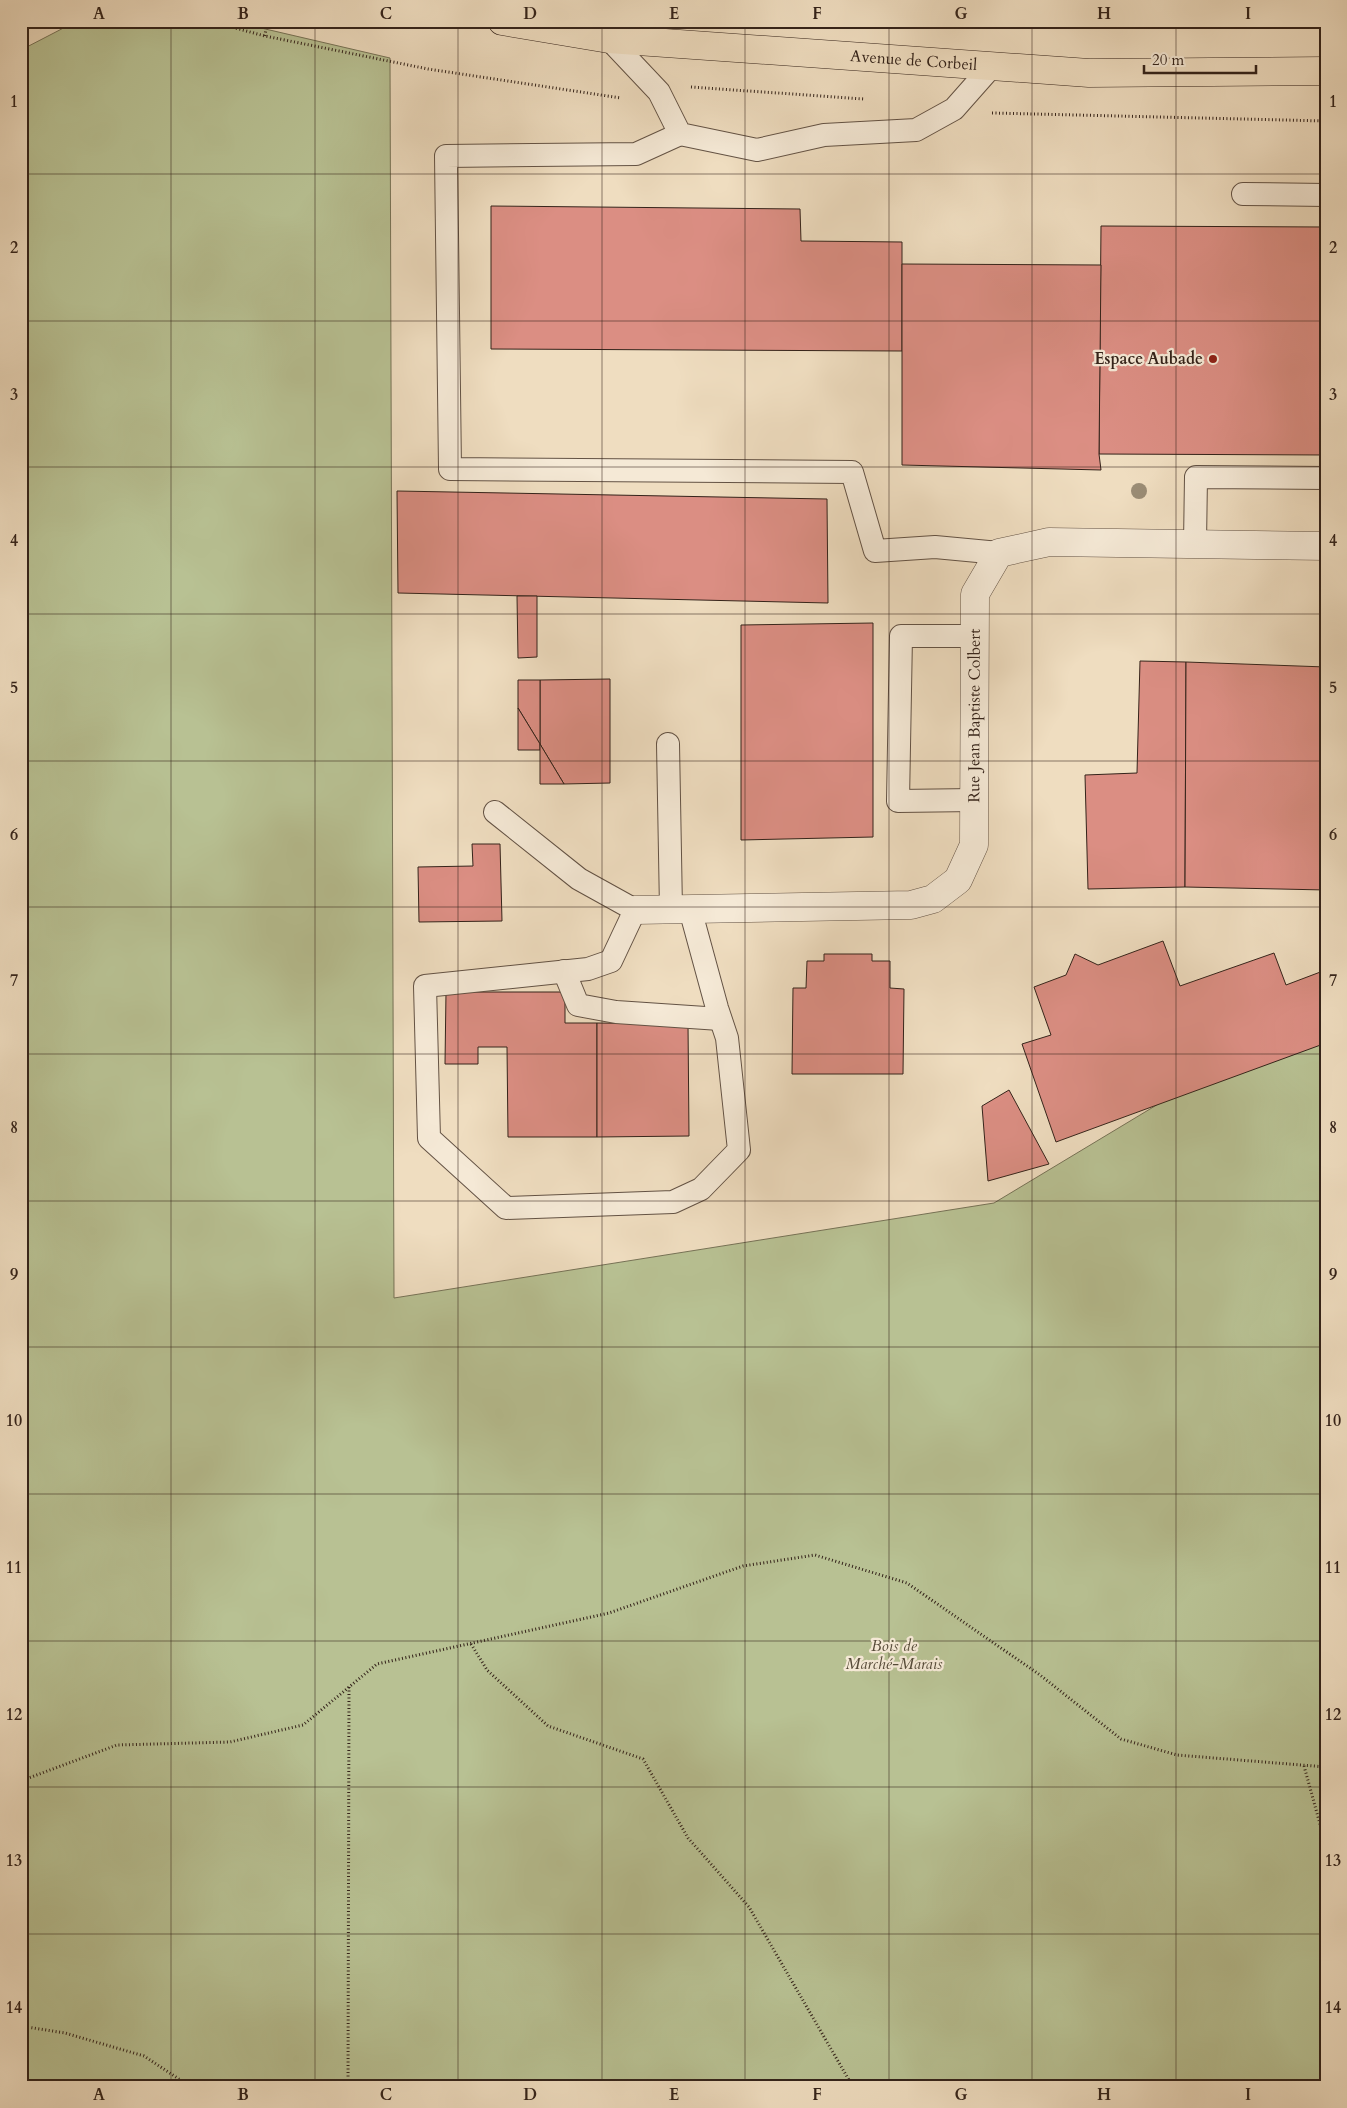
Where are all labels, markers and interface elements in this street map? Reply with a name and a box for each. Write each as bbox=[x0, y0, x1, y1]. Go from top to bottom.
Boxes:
text: A bbox=[93, 3, 105, 25]
text: B bbox=[237, 3, 249, 25]
text: C bbox=[380, 3, 392, 25]
text: D bbox=[523, 3, 537, 25]
text: E bbox=[669, 3, 679, 25]
text: F bbox=[812, 3, 822, 25]
text: G bbox=[954, 3, 968, 25]
text: H bbox=[1097, 3, 1111, 25]
text: I bbox=[1245, 3, 1251, 25]
scale bar bbox=[1144, 42, 1257, 74]
street label: Avenue de Corbeil bbox=[849, 45, 978, 76]
text: 20 m bbox=[1152, 50, 1184, 70]
text: 1 bbox=[10, 91, 18, 113]
text: 1 bbox=[1329, 91, 1337, 113]
text: 2 bbox=[10, 237, 18, 259]
text: 2 bbox=[1329, 237, 1337, 259]
place label: Espace Aubade bbox=[1094, 348, 1203, 370]
marker: Espace Aubade bbox=[1207, 353, 1219, 365]
text: 3 bbox=[10, 384, 18, 406]
text: 3 bbox=[1329, 384, 1337, 406]
text: 4 bbox=[10, 530, 18, 552]
text: 4 bbox=[1329, 530, 1337, 552]
street label: Rue Jean Baptiste Colbert bbox=[963, 629, 986, 803]
text: 5 bbox=[10, 677, 18, 699]
text: 5 bbox=[1329, 677, 1337, 699]
text: 6 bbox=[10, 824, 18, 846]
text: 6 bbox=[1329, 824, 1337, 846]
text: 7 bbox=[10, 970, 18, 992]
text: 7 bbox=[1329, 970, 1337, 992]
text: 8 bbox=[10, 1117, 18, 1139]
text: 8 bbox=[1329, 1117, 1337, 1139]
text: 9 bbox=[10, 1264, 18, 1286]
text: 9 bbox=[1329, 1264, 1337, 1286]
text: 10 bbox=[6, 1410, 22, 1432]
text: 10 bbox=[1325, 1410, 1341, 1432]
text: 11 bbox=[6, 1557, 22, 1579]
text: 11 bbox=[1325, 1557, 1341, 1579]
park label: Bois de Marché-Marais bbox=[846, 1635, 943, 1675]
text: 12 bbox=[6, 1704, 22, 1726]
text: 12 bbox=[1325, 1704, 1341, 1726]
text: 13 bbox=[6, 1850, 22, 1872]
text: 13 bbox=[1325, 1850, 1341, 1872]
text: 14 bbox=[6, 1997, 22, 2019]
text: 14 bbox=[1325, 1997, 1341, 2019]
text: A bbox=[93, 2084, 105, 2106]
text: B bbox=[237, 2084, 249, 2106]
text: C bbox=[380, 2084, 392, 2106]
text: D bbox=[523, 2084, 537, 2106]
text: E bbox=[669, 2084, 679, 2106]
text: F bbox=[812, 2084, 822, 2106]
text: G bbox=[954, 2084, 968, 2106]
text: H bbox=[1097, 2084, 1111, 2106]
text: I bbox=[1245, 2084, 1251, 2106]

